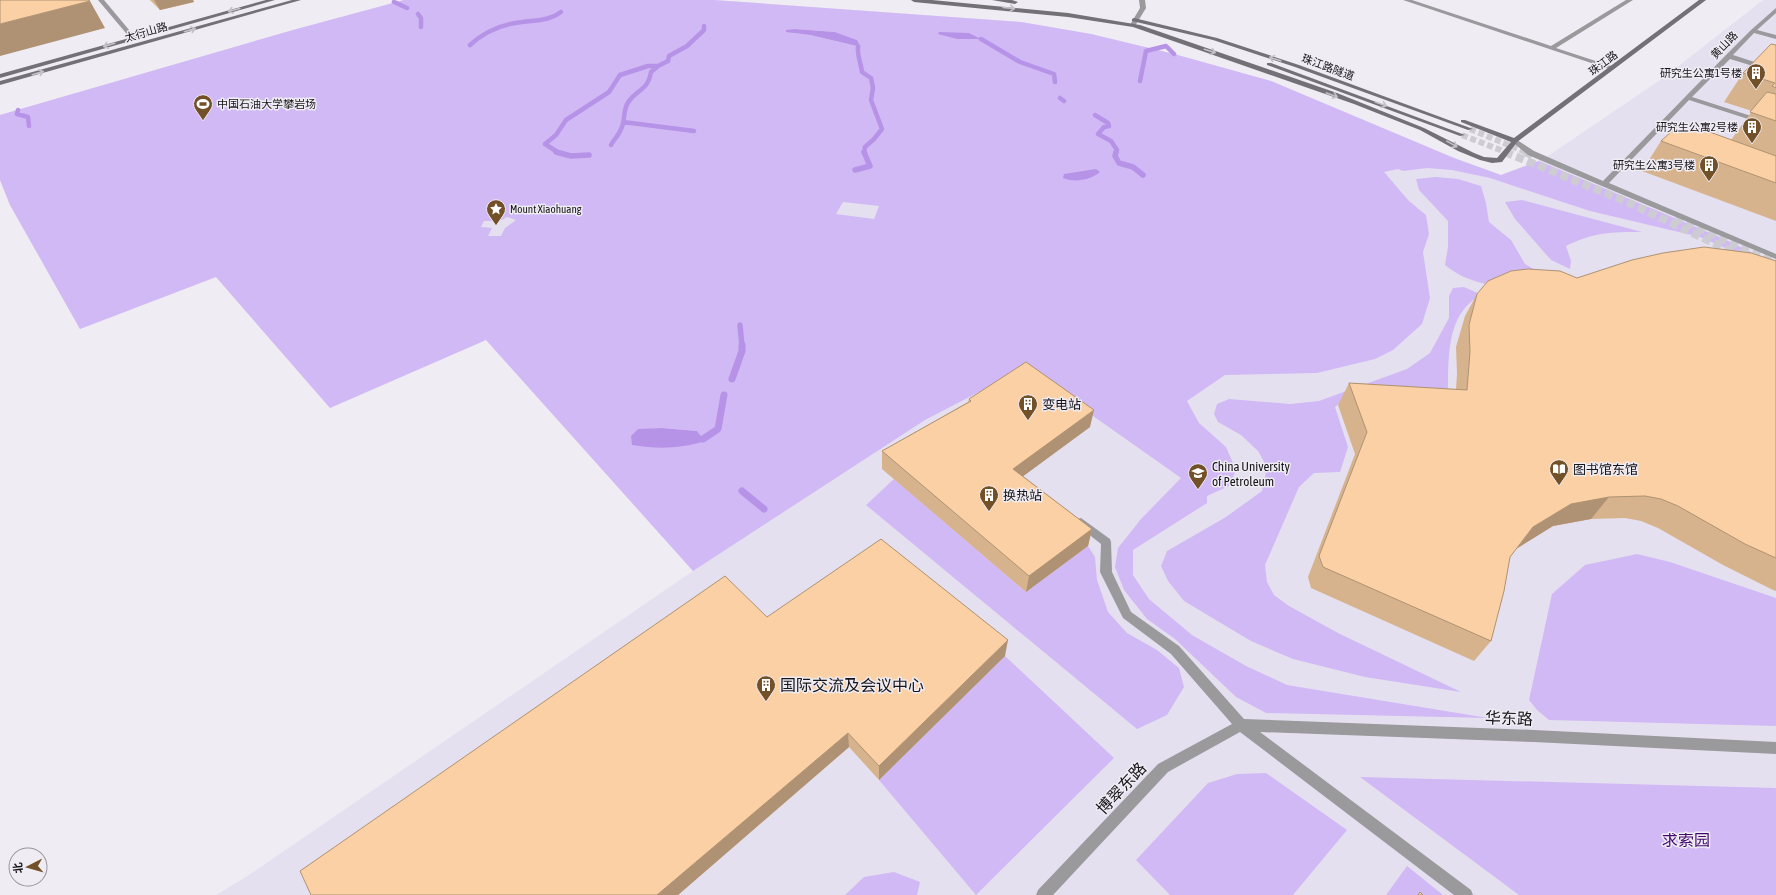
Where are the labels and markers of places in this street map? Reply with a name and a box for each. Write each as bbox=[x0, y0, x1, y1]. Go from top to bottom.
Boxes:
building icon: 研究生公寓1号楼 bbox=[1745, 62, 1767, 90]
place label: 研究生公寓1号楼 bbox=[1660, 67, 1742, 79]
sports icon: 中国石油大学攀岩场 bbox=[192, 93, 214, 121]
place label: 中国石油大学攀岩场 bbox=[217, 98, 316, 110]
building icon: 研究生公寓2号楼 bbox=[1741, 116, 1763, 144]
place label: 研究生公寓2号楼 bbox=[1656, 121, 1738, 133]
building icon: 研究生公寓3号楼 bbox=[1698, 154, 1720, 182]
place label: 研究生公寓3号楼 bbox=[1613, 159, 1695, 171]
place icon: Mount Xiaohuang bbox=[485, 198, 507, 226]
place label: Mount Xiaohuang bbox=[510, 203, 582, 215]
building icon: 变电站 bbox=[1017, 393, 1039, 421]
place label: 变电站 bbox=[1042, 397, 1081, 412]
library icon: 图书馆东馆 bbox=[1548, 458, 1570, 486]
place label: China University of Petroleum bbox=[1212, 459, 1291, 489]
school or university icon: China University of Petroleum bbox=[1187, 462, 1209, 490]
place label: 图书馆东馆 bbox=[1573, 462, 1638, 477]
building icon: 换热站 bbox=[978, 484, 1000, 512]
place label: 换热站 bbox=[1003, 488, 1042, 503]
building icon: 国际交流及会议中心 bbox=[755, 674, 777, 702]
place label: 国际交流及会议中心 bbox=[780, 676, 924, 694]

